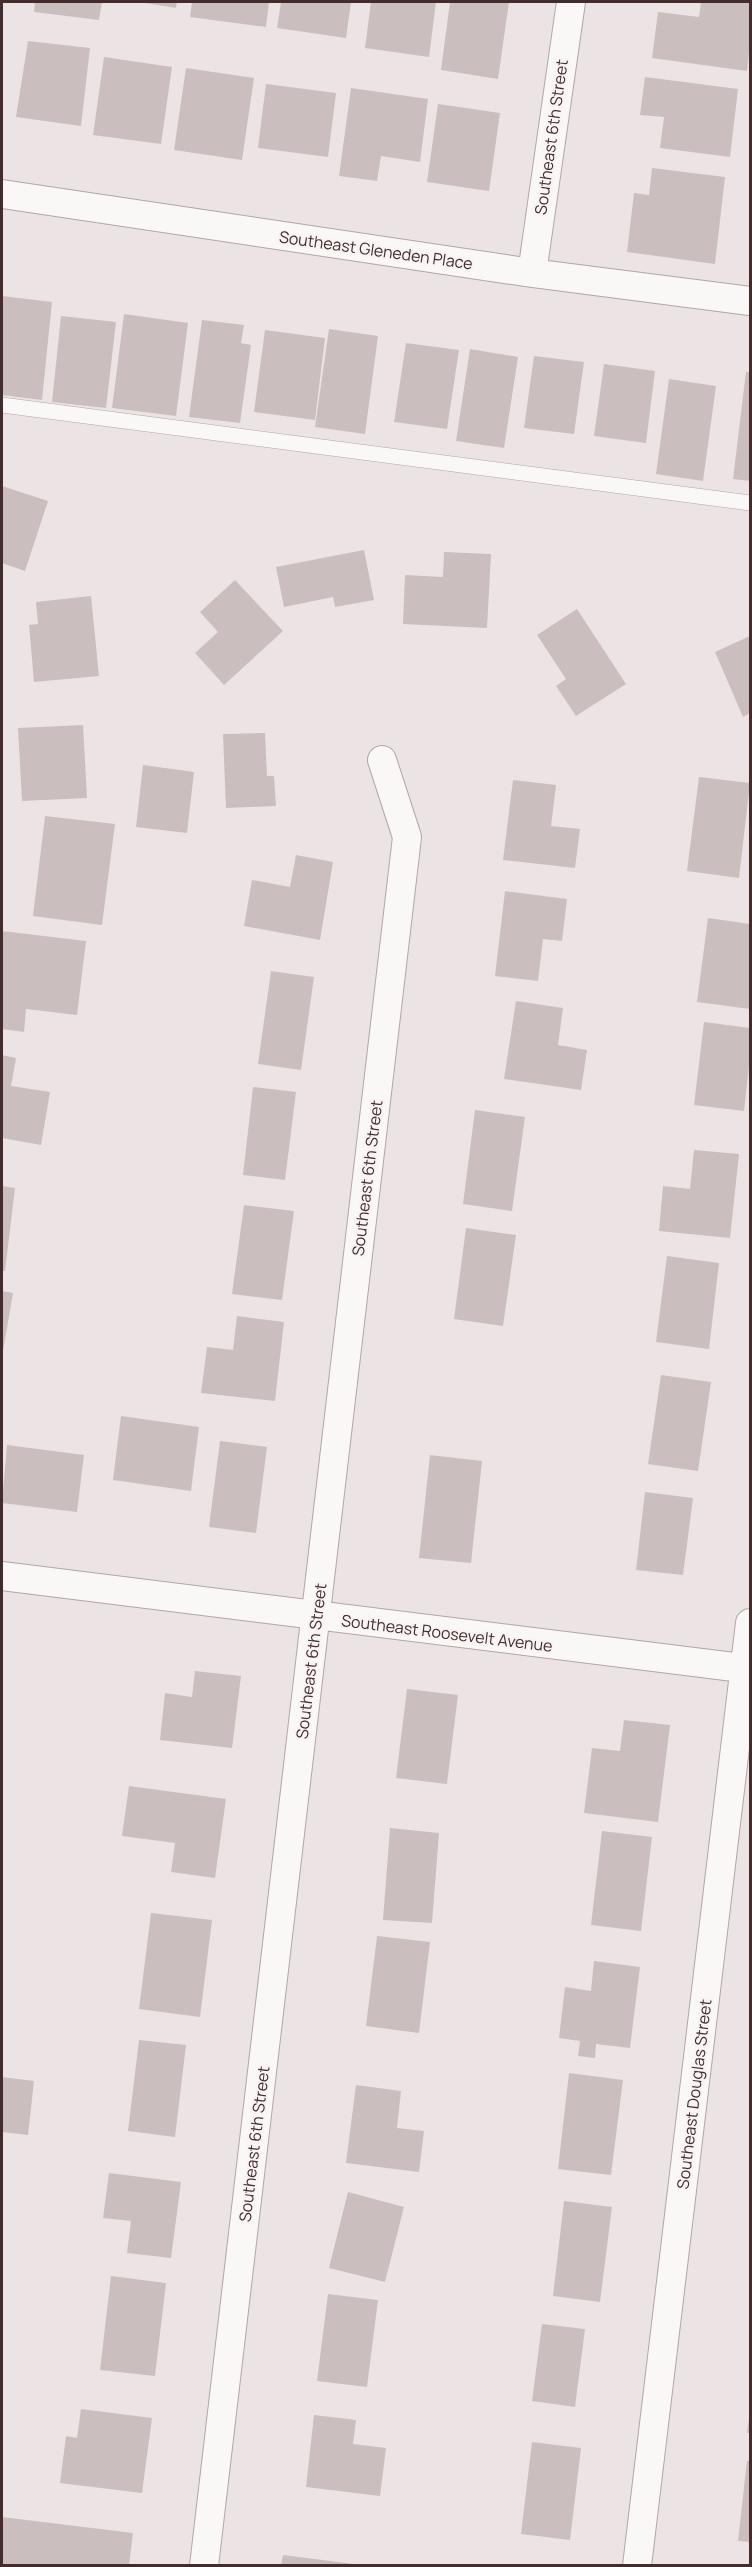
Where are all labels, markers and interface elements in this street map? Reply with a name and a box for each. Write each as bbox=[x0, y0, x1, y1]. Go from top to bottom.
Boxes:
street label: Southeast 6th Street bbox=[529, 58, 573, 216]
street label: Southeast Gleneden Place bbox=[278, 226, 474, 274]
street label: Southeast 6th Street bbox=[347, 1099, 387, 1257]
street label: Southeast 6th Street bbox=[291, 1582, 331, 1740]
street label: Southeast Roosevelt Avenue bbox=[340, 1609, 554, 1657]
street label: Southeast Douglas Street bbox=[671, 1998, 717, 2190]
street label: Southeast 6th Street bbox=[234, 2065, 274, 2223]

